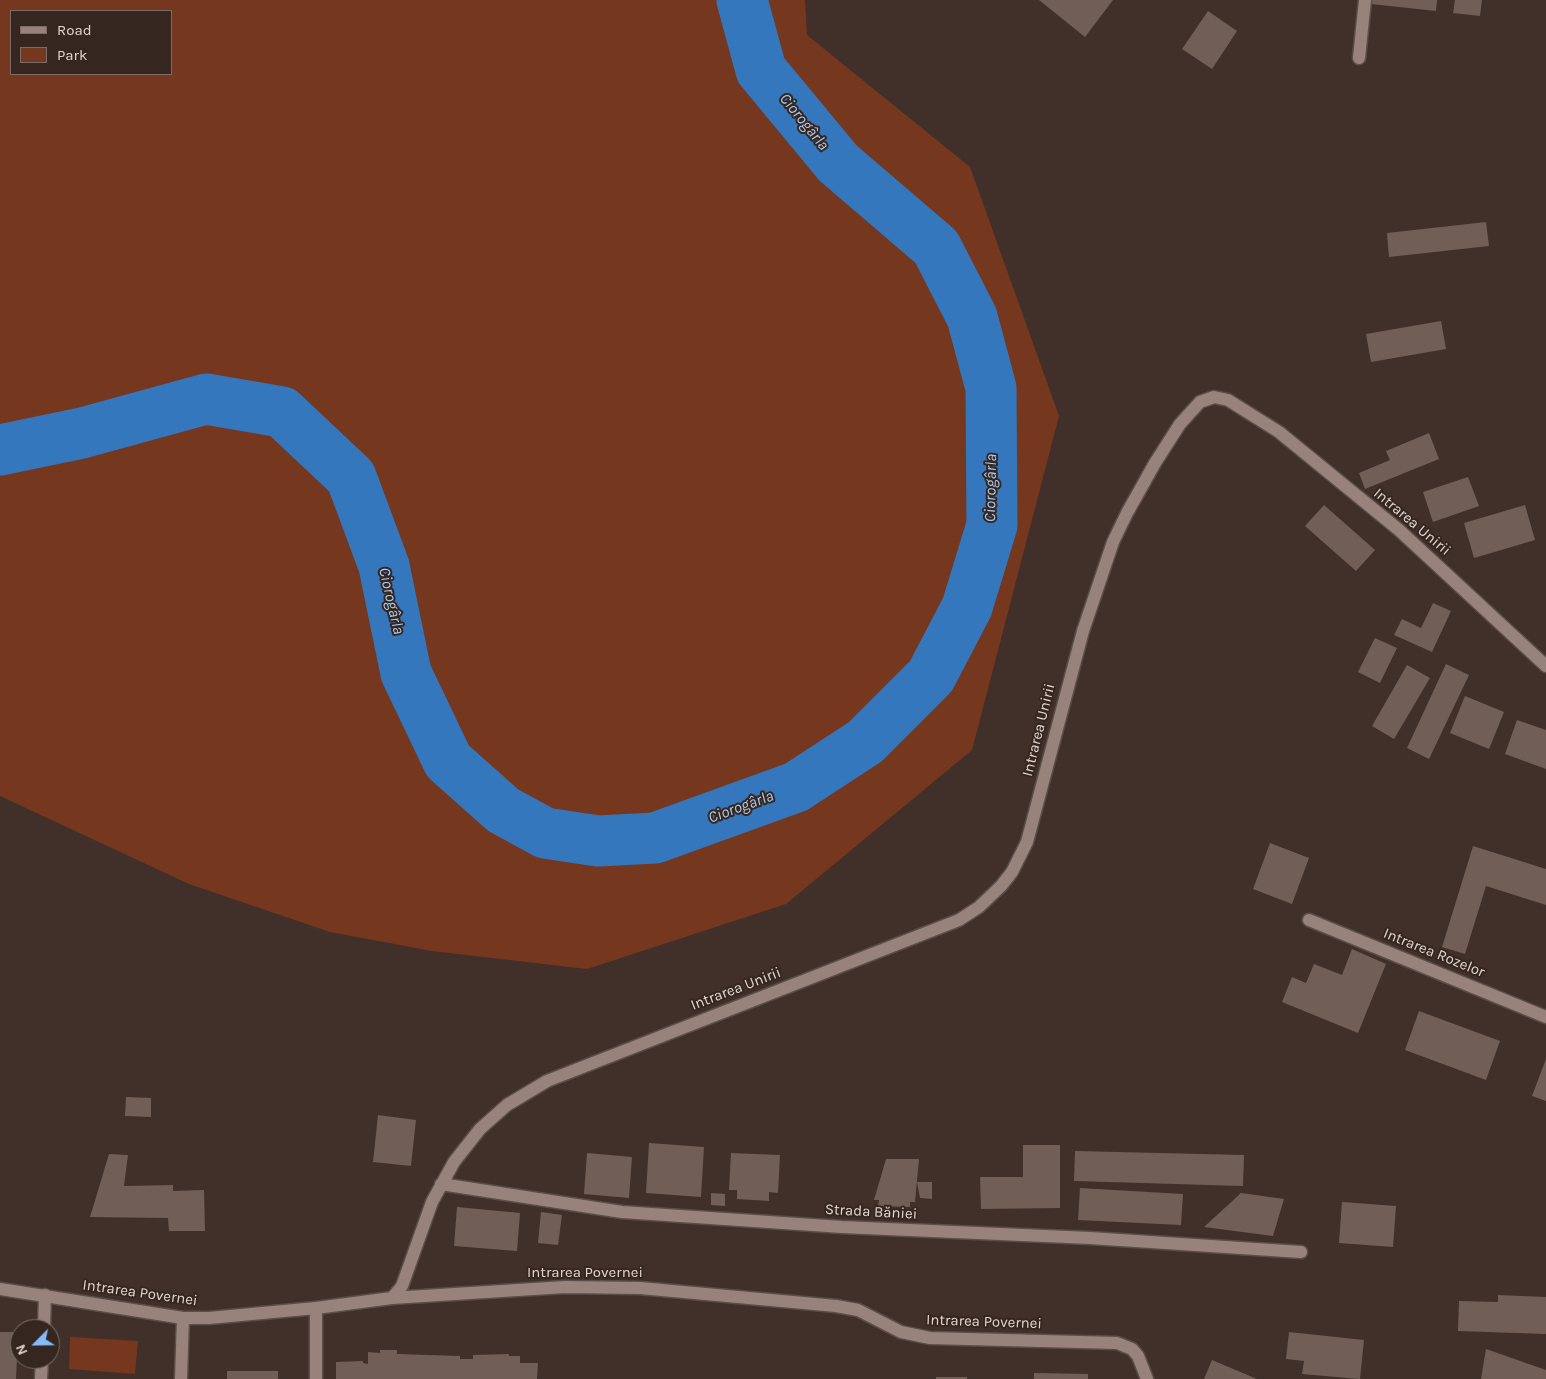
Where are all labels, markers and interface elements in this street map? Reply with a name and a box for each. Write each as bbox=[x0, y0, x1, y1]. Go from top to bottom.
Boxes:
legend bbox=[10, 10, 172, 75]
text: Road bbox=[57, 21, 92, 39]
text: Park bbox=[57, 46, 87, 64]
water label: Ciorogârla bbox=[775, 89, 833, 155]
water label: Ciorogârla bbox=[981, 454, 1001, 522]
street label: Intrarea Unirii bbox=[1370, 485, 1454, 559]
water label: Ciorogârla bbox=[374, 566, 408, 636]
street label: Intrarea Unirii bbox=[1019, 682, 1059, 778]
water label: Ciorogârla bbox=[706, 786, 776, 828]
street label: Intrarea Rozelor bbox=[1381, 925, 1487, 981]
street label: Intrarea Unirii bbox=[688, 964, 784, 1014]
street label: Strada Băniei bbox=[824, 1201, 918, 1223]
street label: Intrarea Povernei bbox=[527, 1264, 643, 1282]
street label: Intrarea Povernei bbox=[81, 1276, 199, 1310]
street label: Intrarea Povernei bbox=[926, 1311, 1042, 1333]
north arrow bbox=[10, 1319, 60, 1369]
text: N bbox=[12, 1342, 31, 1358]

